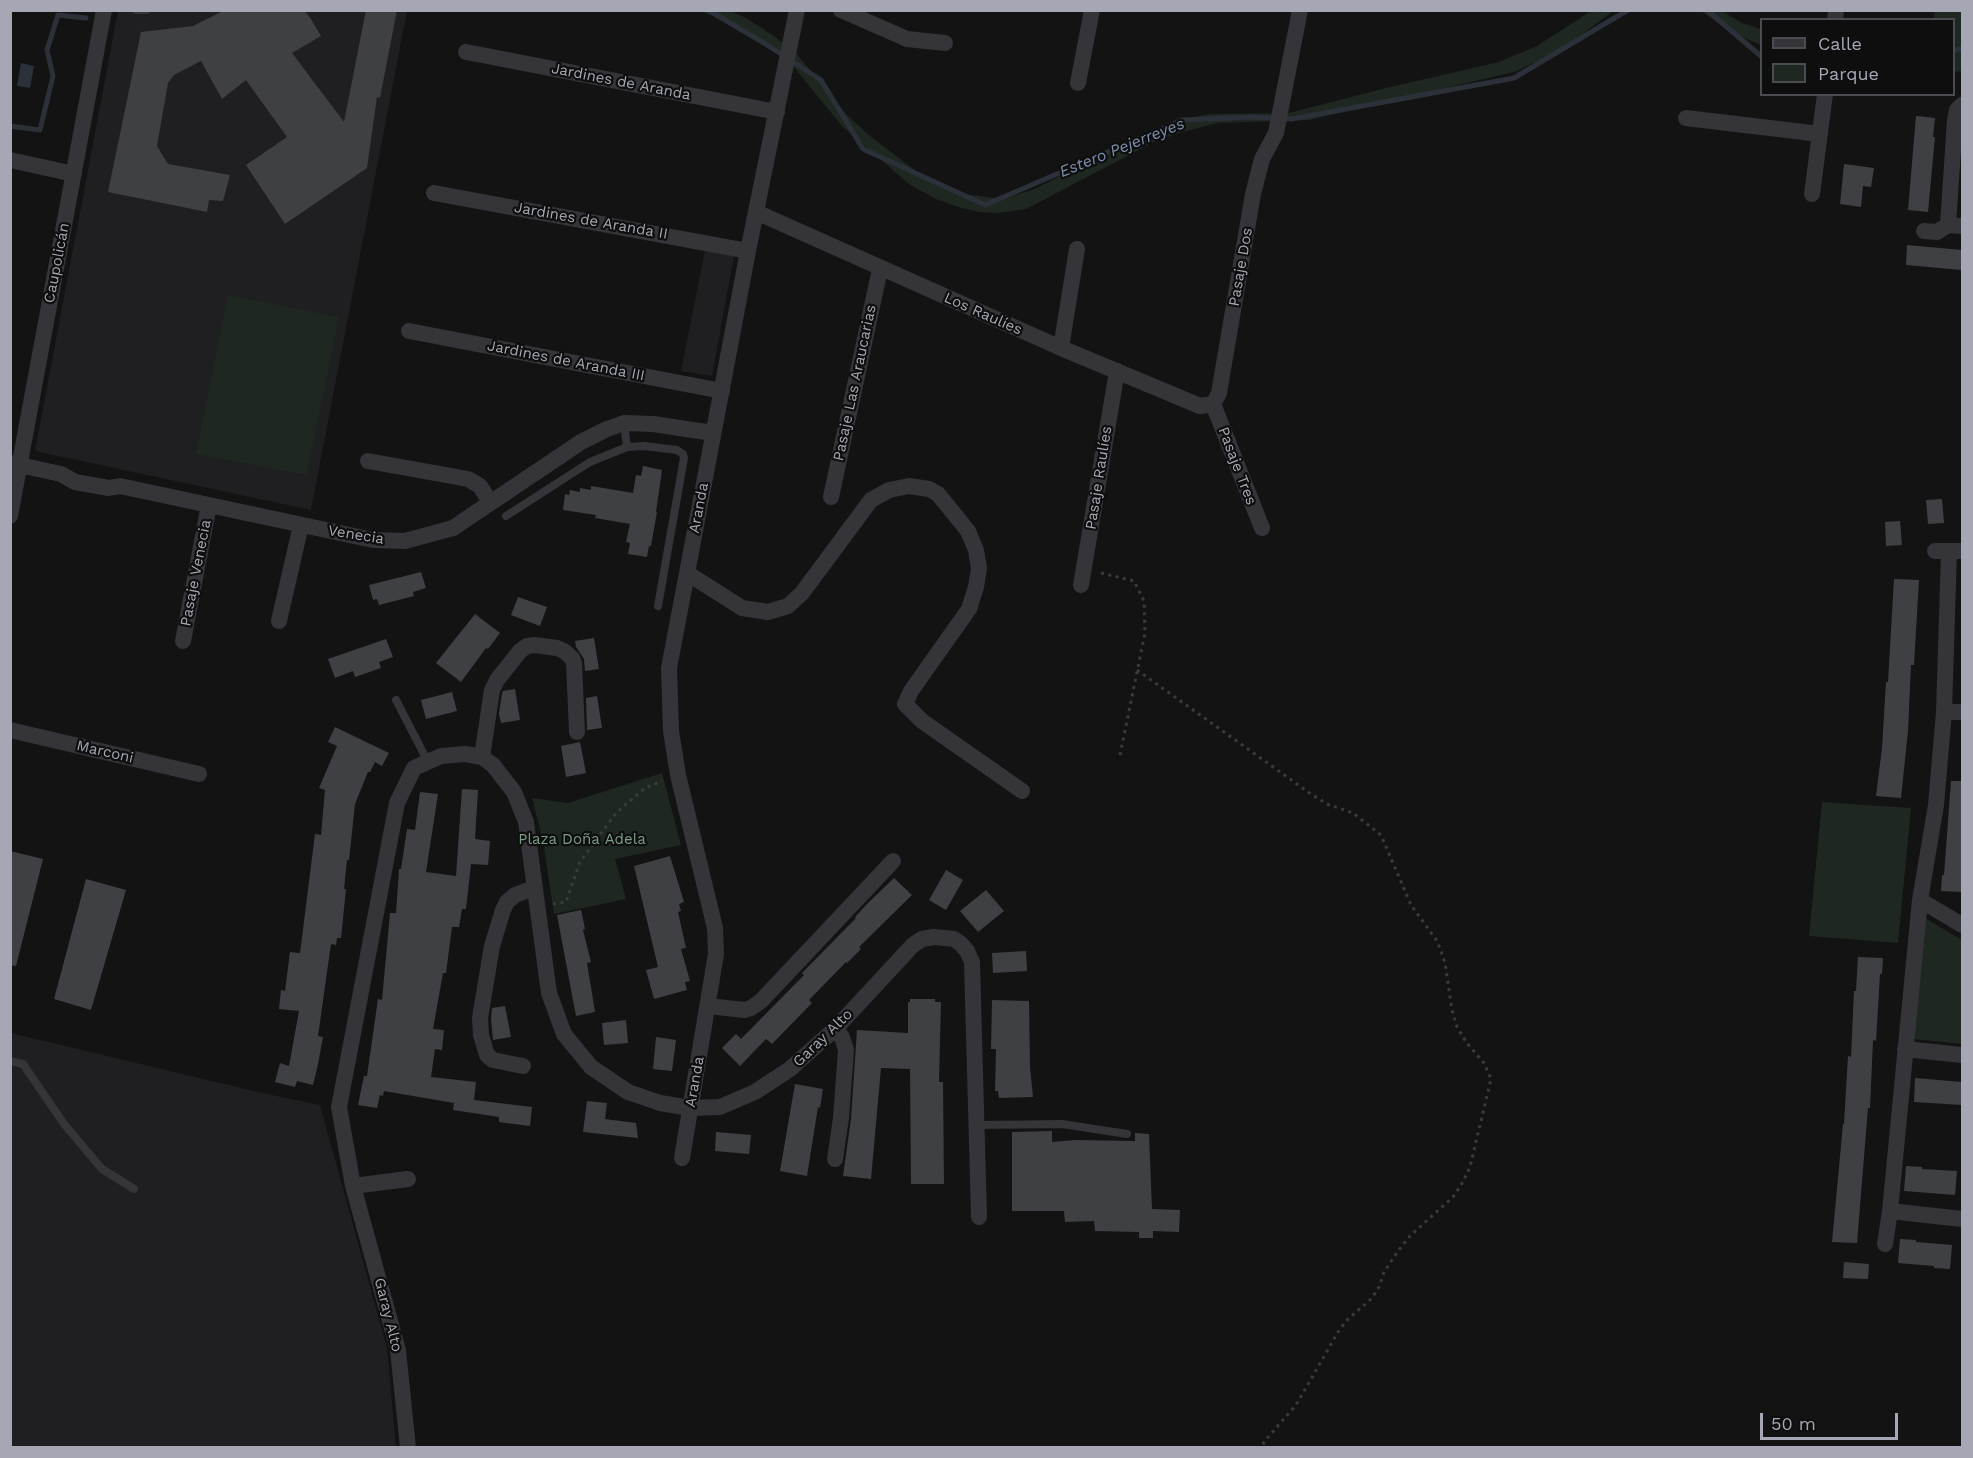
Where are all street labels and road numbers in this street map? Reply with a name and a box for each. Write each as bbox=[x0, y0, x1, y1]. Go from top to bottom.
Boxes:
street label: Jardines de Aranda bbox=[550, 60, 692, 104]
street label: Jardines de Aranda II bbox=[513, 199, 669, 243]
street label: Caupolicán bbox=[40, 221, 74, 305]
street label: Pasaje Dos bbox=[1225, 226, 1257, 308]
street label: Los Raulíes bbox=[941, 289, 1025, 339]
street label: Pasaje Las Araucarias bbox=[830, 303, 880, 463]
street label: Jardines de Aranda III bbox=[486, 337, 646, 385]
street label: Pasaje Tres bbox=[1214, 424, 1260, 508]
street label: Pasaje Raulíes bbox=[1082, 425, 1116, 531]
street label: Aranda bbox=[685, 481, 713, 535]
street label: Pasaje Venecia bbox=[177, 518, 215, 628]
street label: Venecia bbox=[327, 522, 385, 548]
street label: Marconi bbox=[75, 737, 135, 767]
street label: Garay Alto bbox=[790, 1005, 856, 1071]
street label: Aranda bbox=[682, 1055, 708, 1109]
street label: Garay Alto bbox=[370, 1276, 406, 1354]

